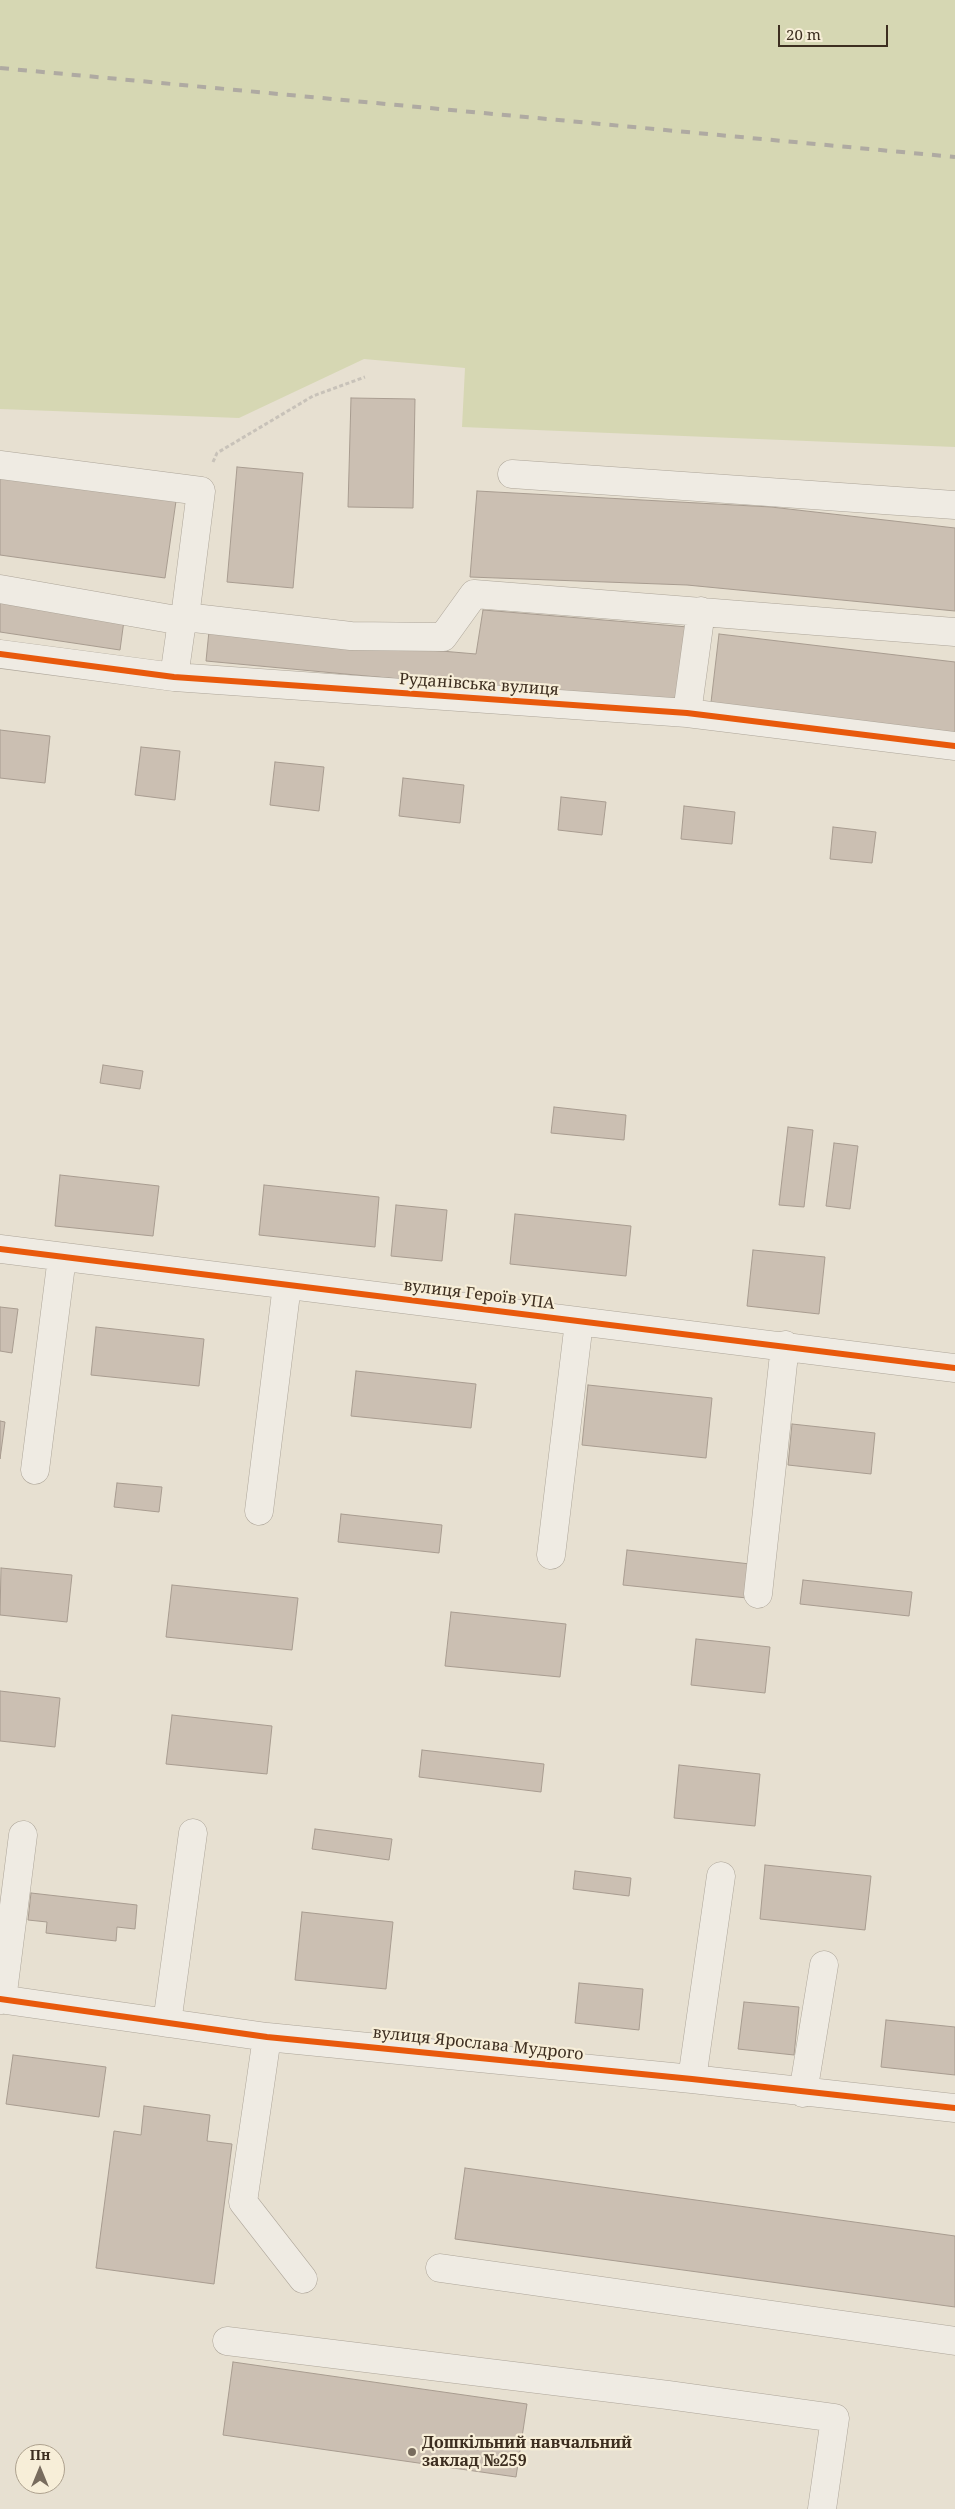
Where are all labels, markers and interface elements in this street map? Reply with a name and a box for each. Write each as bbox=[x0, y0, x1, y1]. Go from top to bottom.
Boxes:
scale bar bbox=[780, 15, 890, 47]
text: 20 m bbox=[786, 24, 821, 44]
street label: Руданівська вулиця bbox=[398, 670, 560, 700]
street label: вулиця Героїв УПА bbox=[402, 1276, 556, 1314]
street label: вулиця Ярослава Мудрого bbox=[372, 2023, 584, 2065]
place label: Дошкільний навчальний заклад №259 bbox=[422, 2433, 632, 2471]
north arrow bbox=[15, 2444, 65, 2494]
text: Пн bbox=[30, 2445, 50, 2464]
marker: Дошкільний навчальний заклад №259 bbox=[406, 2446, 418, 2458]

